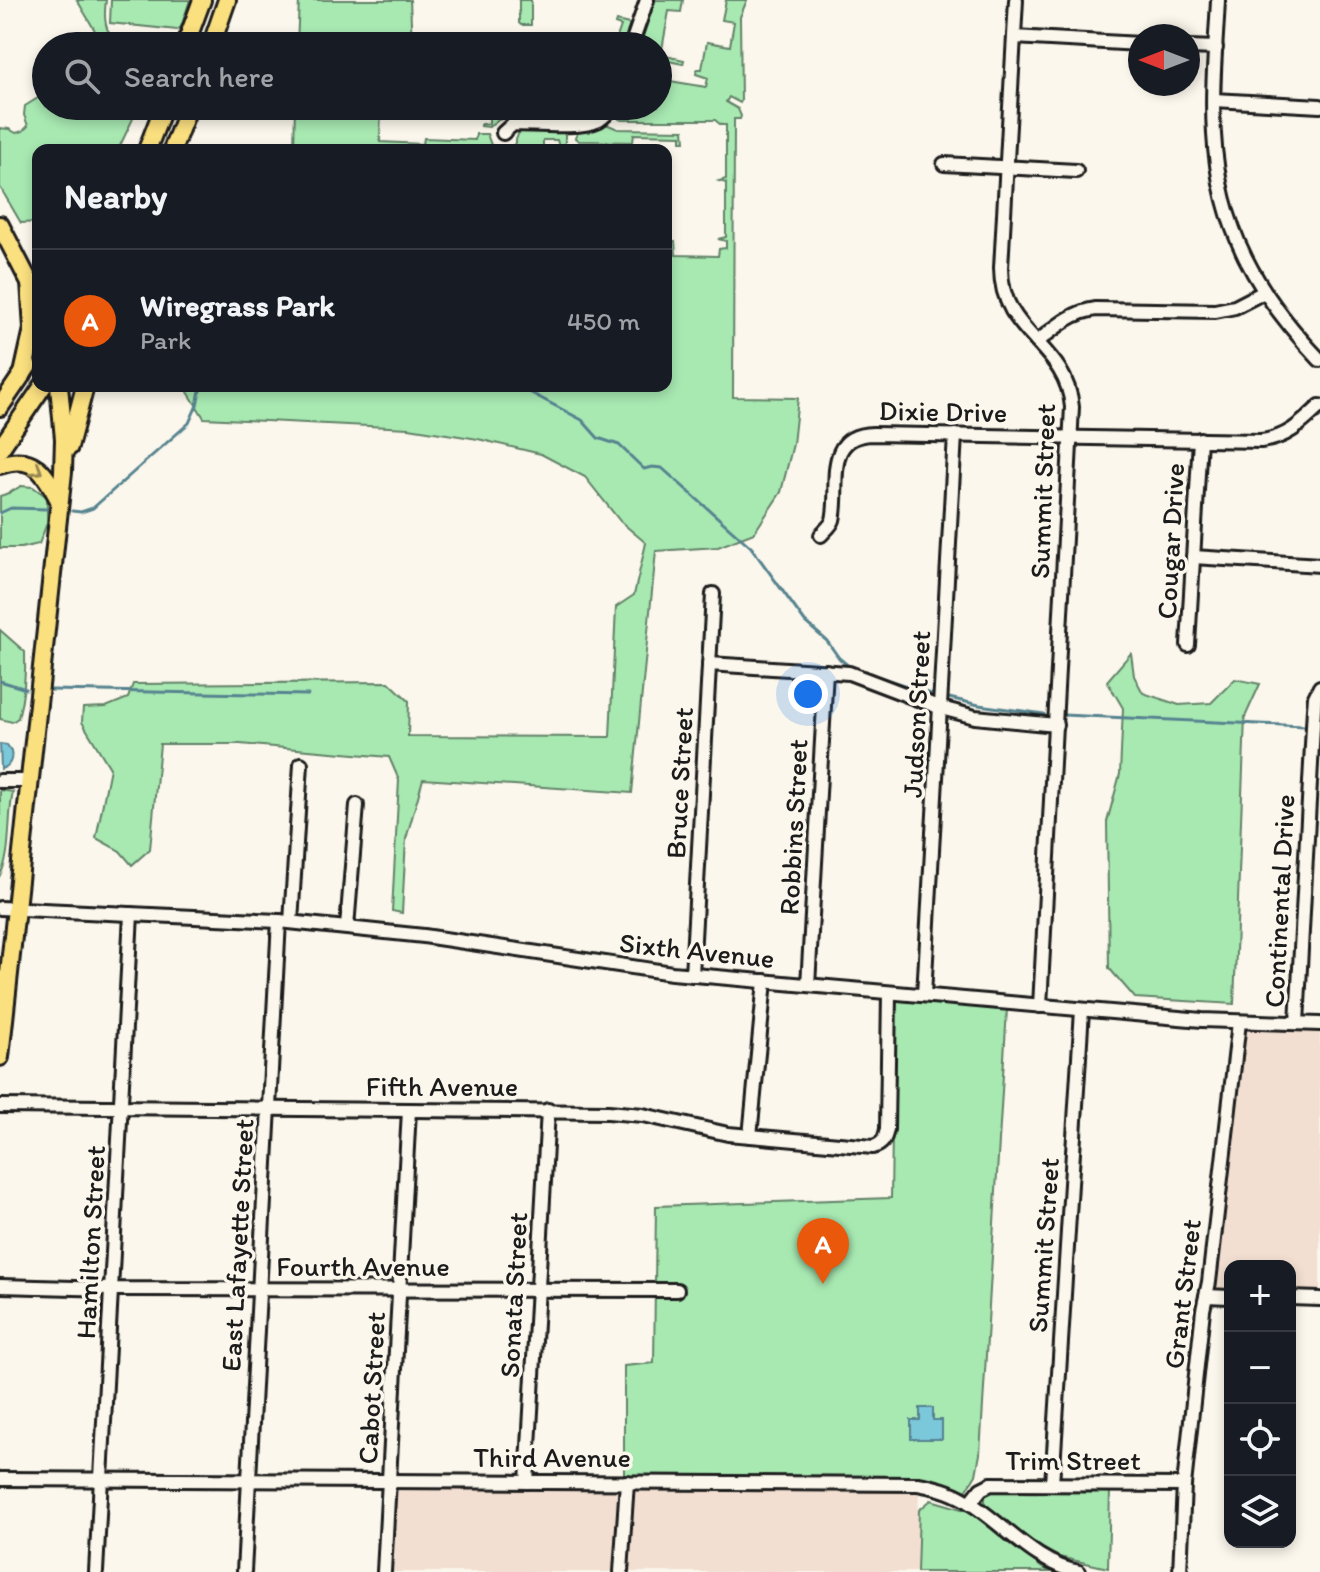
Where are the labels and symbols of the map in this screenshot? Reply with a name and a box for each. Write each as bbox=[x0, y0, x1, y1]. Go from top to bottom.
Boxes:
north arrow bbox=[1128, 24, 1200, 96]
street label: Dixie Drive bbox=[879, 393, 1007, 429]
street label: Summit Street bbox=[1022, 403, 1062, 579]
one-way arrow bbox=[28, 460, 42, 475]
street label: Cougar Drive bbox=[1149, 462, 1191, 620]
street label: Judson Street bbox=[895, 629, 937, 799]
your location bbox=[788, 674, 828, 714]
street label: Bruce Street bbox=[658, 706, 700, 860]
street label: Robbins Street bbox=[771, 738, 815, 916]
street label: Continental Drive bbox=[1256, 793, 1302, 1009]
street label: Sixth Avenue bbox=[618, 925, 776, 975]
street label: Fifth Avenue bbox=[366, 1069, 518, 1103]
street label: East Lafayette Street bbox=[213, 1118, 261, 1372]
street label: Hamilton Street bbox=[68, 1144, 112, 1340]
street label: Summit Street bbox=[1020, 1156, 1066, 1334]
street label: Sonata Street bbox=[492, 1211, 534, 1379]
street label: Grant Street bbox=[1156, 1217, 1208, 1371]
pin: A bbox=[797, 1218, 849, 1284]
street label: Fourth Avenue bbox=[276, 1249, 450, 1283]
street label: Cabot Street bbox=[350, 1311, 392, 1465]
street label: Third Avenue bbox=[473, 1440, 631, 1474]
street label: Trim Street bbox=[1005, 1443, 1141, 1477]

